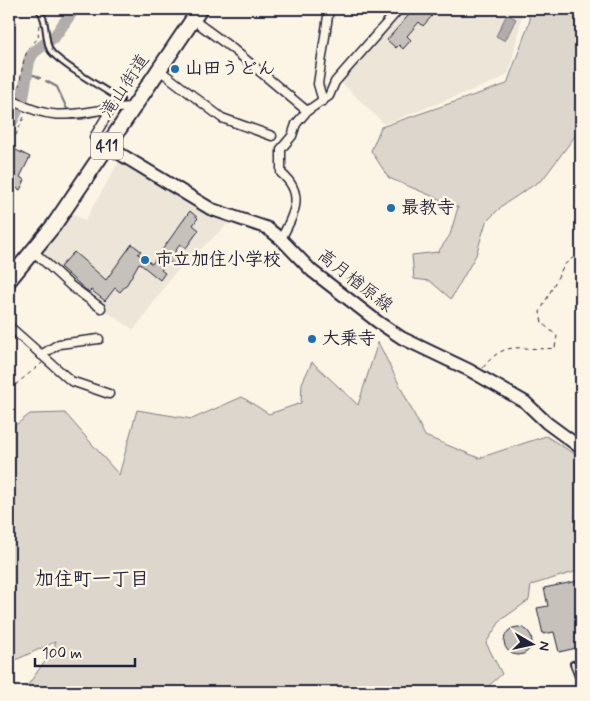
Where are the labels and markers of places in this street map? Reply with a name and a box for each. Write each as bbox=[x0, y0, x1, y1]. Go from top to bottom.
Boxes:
place label: 山田うどん bbox=[185, 57, 276, 81]
marker: 山田うどん bbox=[169, 63, 181, 75]
place label: 最教寺 bbox=[401, 196, 455, 220]
marker: 最教寺 bbox=[385, 202, 397, 214]
place label: 市立加住小学校 bbox=[155, 248, 281, 272]
marker: 市立加住小学校 bbox=[139, 254, 151, 266]
place label: 大乗寺 bbox=[322, 327, 376, 351]
marker: 大乗寺 bbox=[306, 333, 318, 345]

